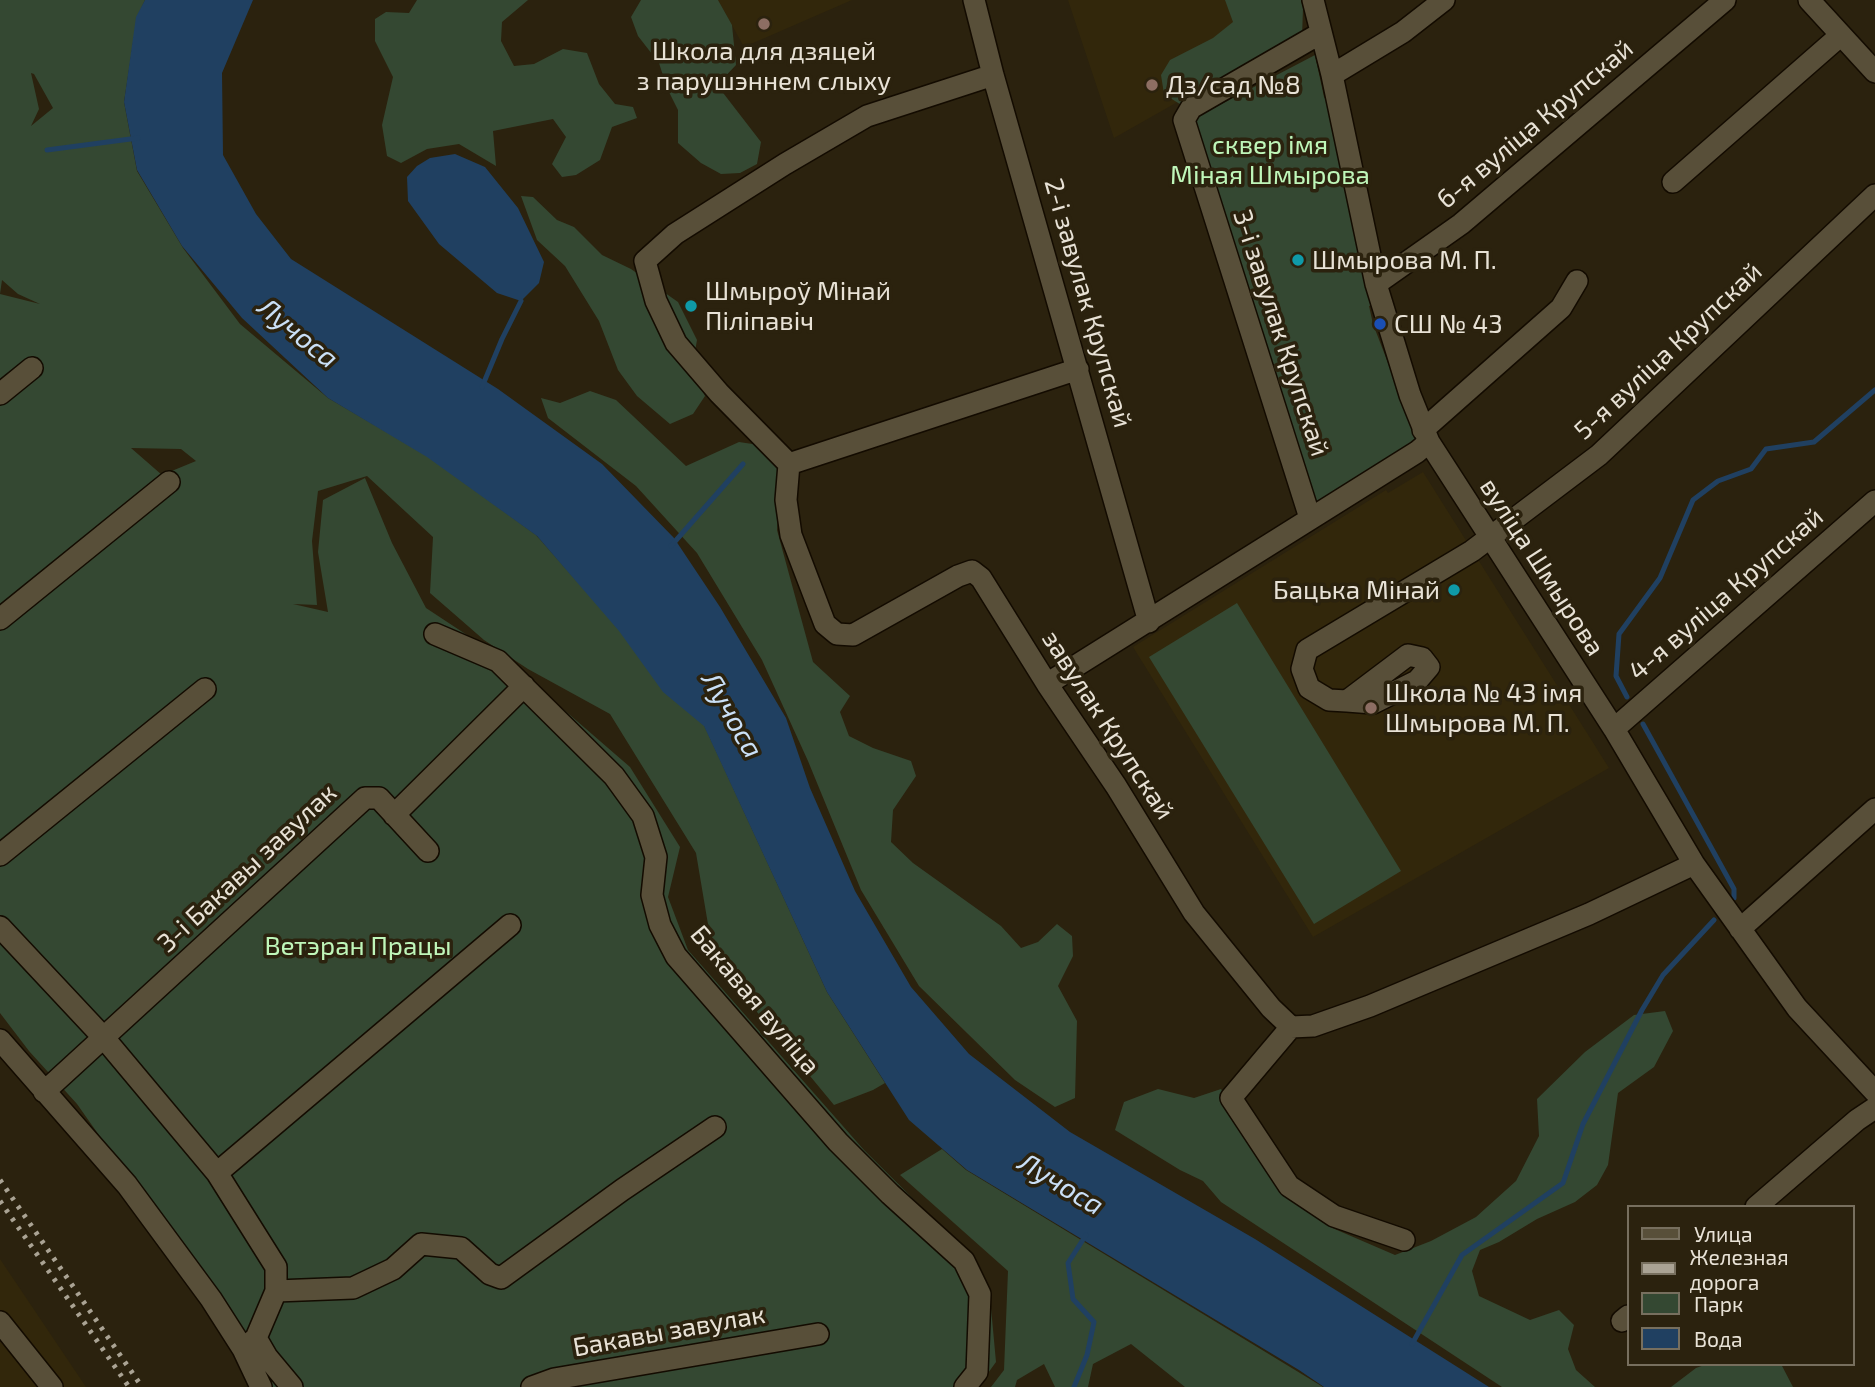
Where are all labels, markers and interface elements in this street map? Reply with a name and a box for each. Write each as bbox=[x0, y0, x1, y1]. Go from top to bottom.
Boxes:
marker: Школа для дзяцей з парушэннем слыху bbox=[756, 16, 772, 32]
street label: 6-я вуліца Крупскай bbox=[1431, 33, 1639, 215]
place label: Школа для дзяцей з парушэннем слыху bbox=[637, 35, 891, 96]
place label: Дз/сад №8 bbox=[1166, 69, 1301, 101]
marker: Дз/сад №8 bbox=[1144, 77, 1160, 93]
park label: сквер імя Міная Шмырова bbox=[1170, 129, 1370, 190]
street label: 2-і завулак Крупскай bbox=[1038, 175, 1138, 431]
street label: 3-і завулак Крупскай bbox=[1226, 206, 1336, 460]
place label: Шмырова М. П. bbox=[1312, 244, 1497, 276]
marker: Шмырова М. П. bbox=[1290, 252, 1306, 268]
street label: 5-я вуліца Крупскай bbox=[1568, 256, 1768, 446]
place label: Шмыроў Мінай Піліпавіч bbox=[705, 275, 891, 336]
water label: Лучоса bbox=[251, 290, 345, 376]
marker: Шмыроў Мінай Піліпавіч bbox=[683, 298, 699, 314]
place label: СШ № 43 bbox=[1394, 308, 1503, 340]
marker: СШ № 43 bbox=[1372, 316, 1388, 332]
street label: вуліца Шмырова bbox=[1473, 473, 1611, 661]
street label: 4-я вуліца Крупскай bbox=[1622, 501, 1830, 687]
place label: Бацька Мінай bbox=[1273, 574, 1440, 606]
marker: Бацька Мінай bbox=[1446, 582, 1462, 598]
street label: завулак Крупскай bbox=[1035, 625, 1181, 825]
water label: Лучоса bbox=[694, 666, 770, 764]
place label: Школа № 43 імя Шмырова М. П. bbox=[1385, 677, 1582, 738]
marker: Школа № 43 імя Шмырова М. П. bbox=[1363, 700, 1379, 716]
street label: 3-і Бакавы завулак bbox=[151, 777, 343, 959]
street label: Бакавая вуліца bbox=[684, 919, 826, 1081]
park label: Ветэран Працы bbox=[264, 930, 452, 962]
water label: Лучоса bbox=[1012, 1145, 1110, 1223]
legend bbox=[1626, 1205, 1854, 1366]
text: Улица bbox=[1694, 1221, 1753, 1246]
text: Железная дорога bbox=[1690, 1244, 1789, 1294]
text: Парк bbox=[1694, 1291, 1743, 1316]
street label: Бакавы завулак bbox=[571, 1299, 767, 1363]
text: Вода bbox=[1694, 1326, 1743, 1351]

